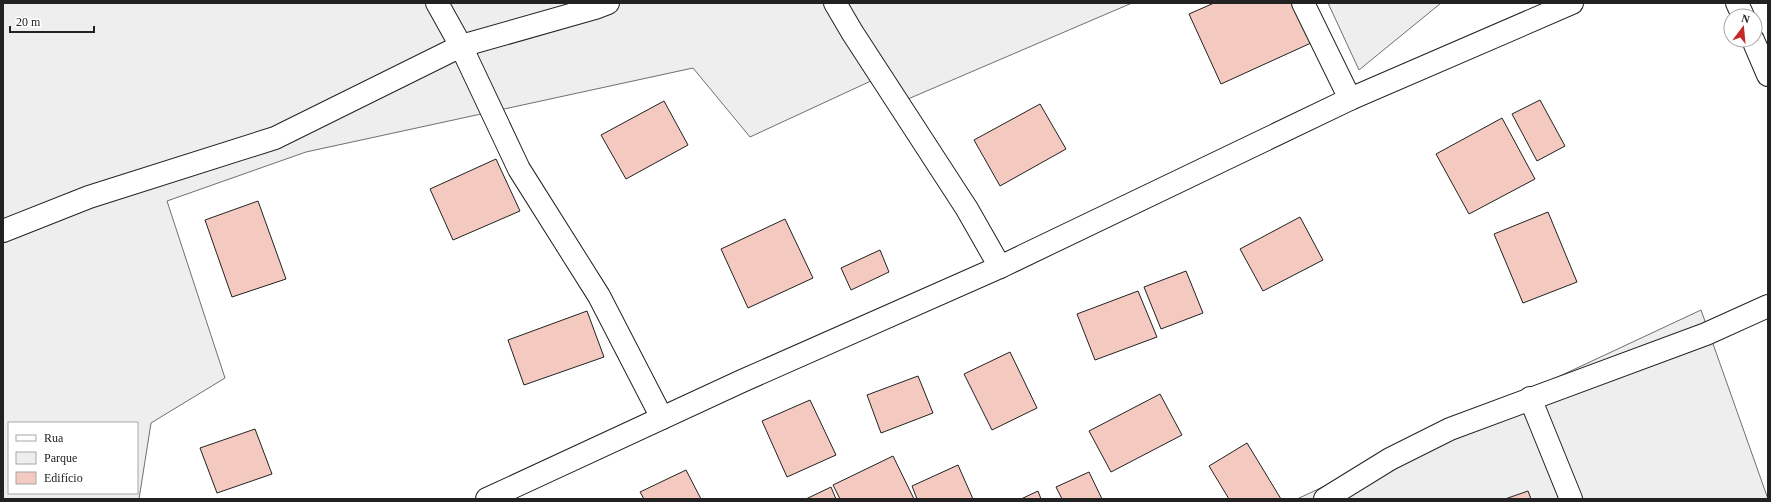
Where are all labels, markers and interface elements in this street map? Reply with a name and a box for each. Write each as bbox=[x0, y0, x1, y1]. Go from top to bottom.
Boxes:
scale bar bbox=[10, 8, 94, 34]
north arrow bbox=[1723, 8, 1763, 48]
text: N bbox=[1740, 12, 1751, 25]
text: 20 m bbox=[16, 15, 41, 29]
legend bbox=[8, 422, 138, 494]
text: Rua bbox=[44, 431, 64, 445]
text: Parque bbox=[44, 451, 77, 465]
text: Edifício bbox=[44, 471, 83, 485]

